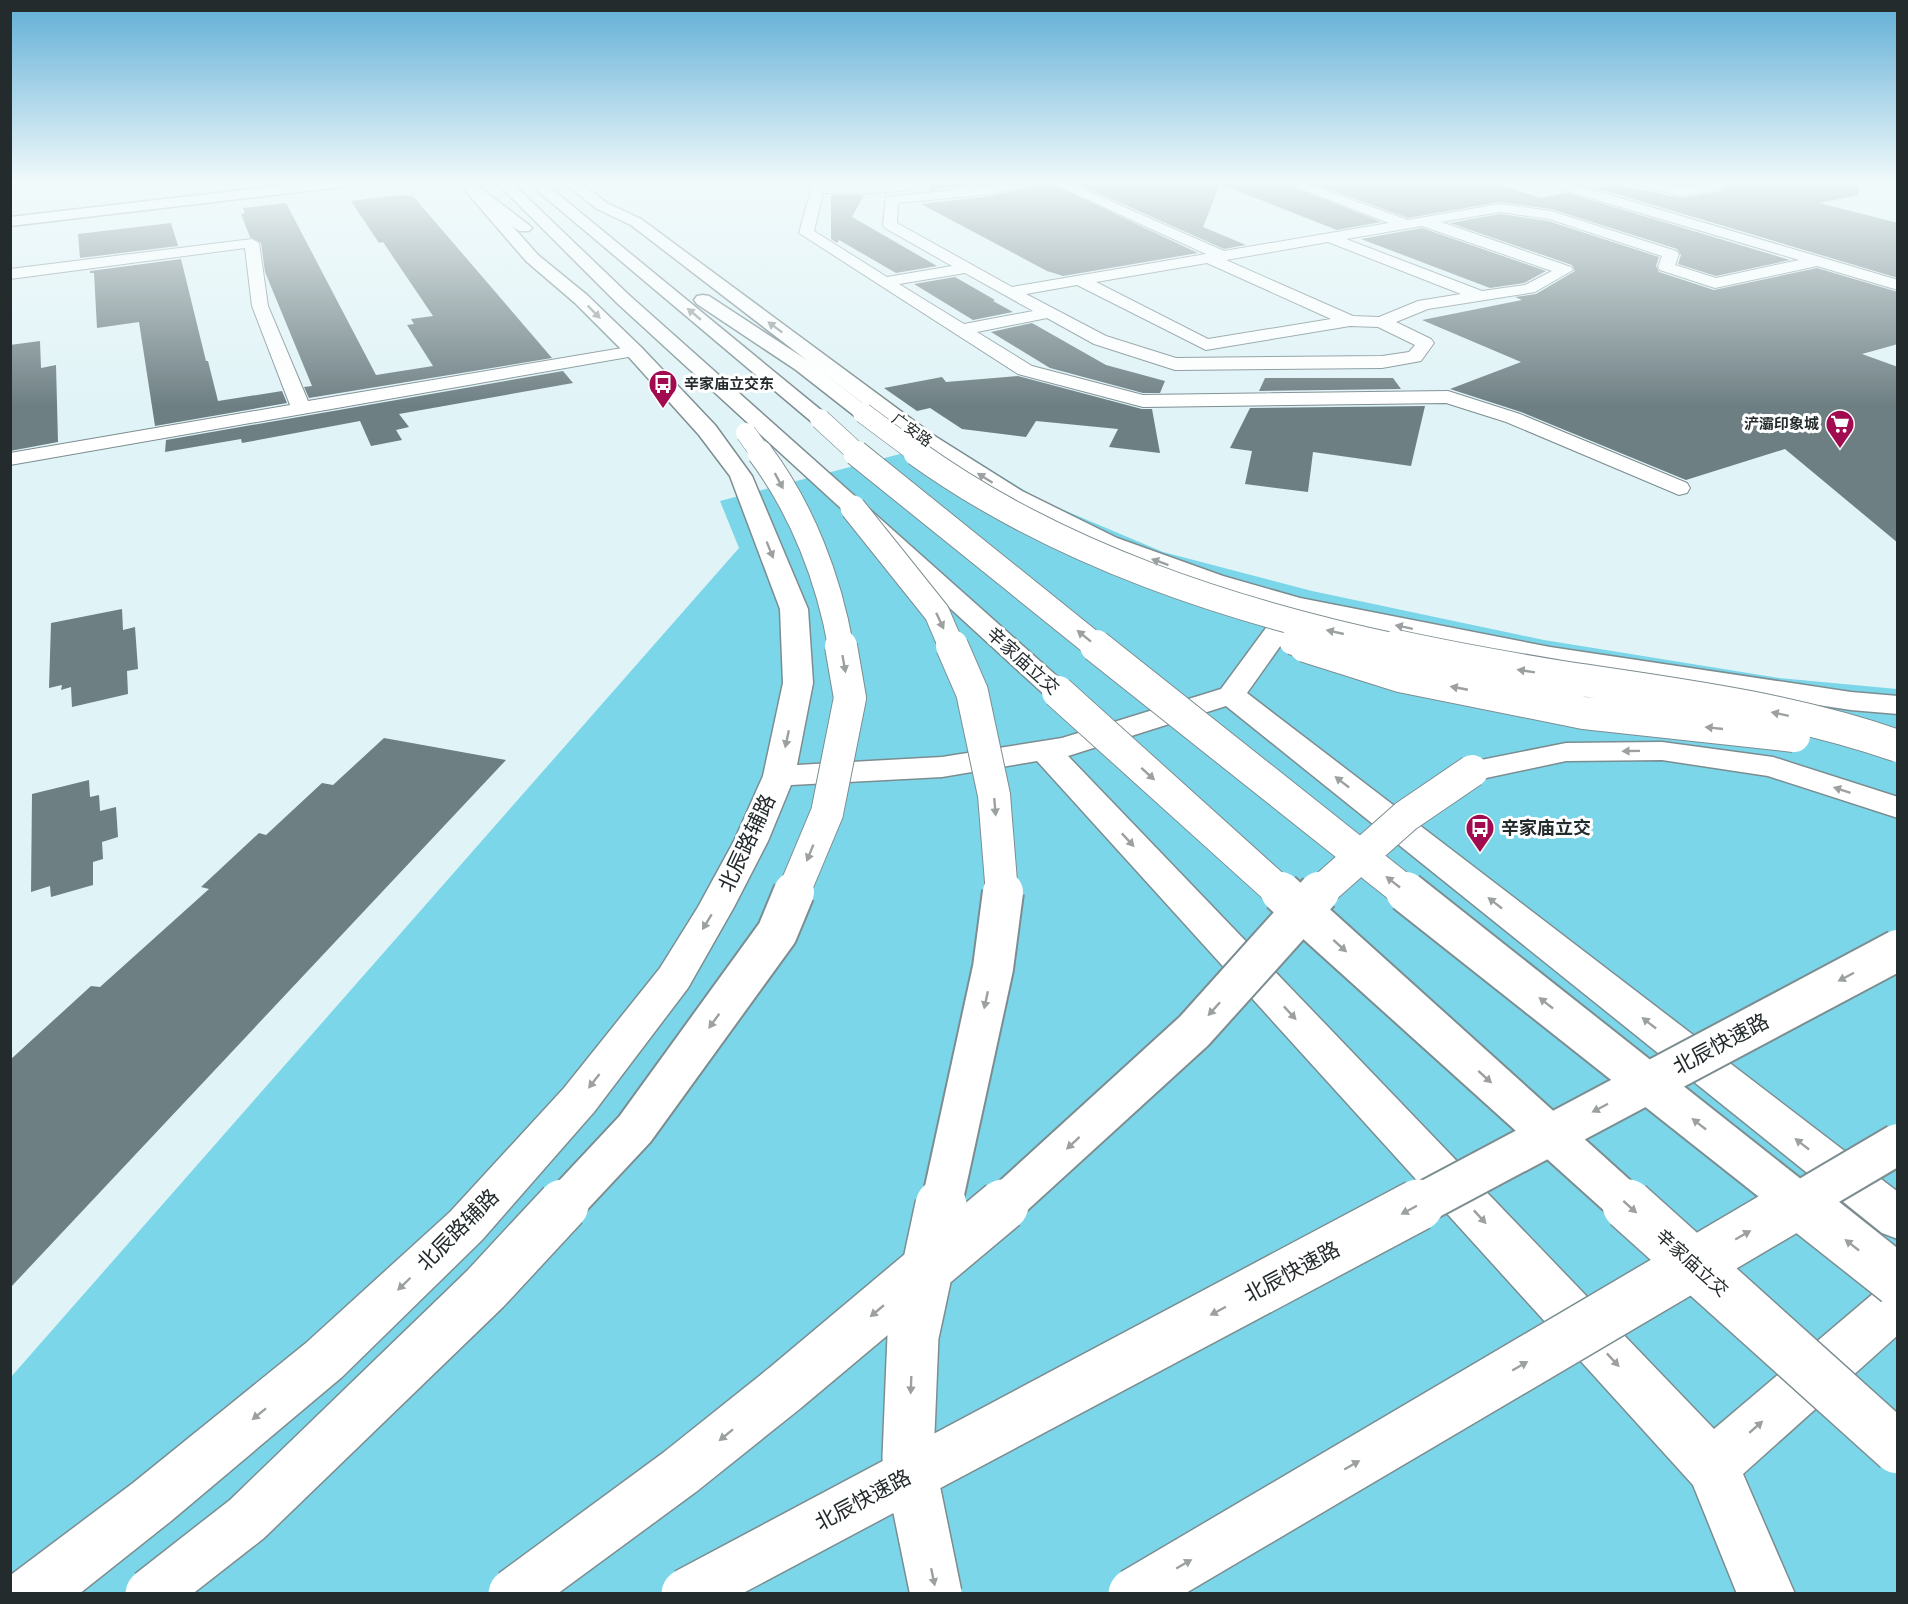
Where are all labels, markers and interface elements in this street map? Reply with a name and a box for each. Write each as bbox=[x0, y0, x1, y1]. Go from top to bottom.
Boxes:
one-way arrow bbox=[587, 304, 601, 318]
one-way arrow bbox=[686, 308, 702, 321]
one-way arrow bbox=[768, 322, 783, 334]
bus stop icon: 辛家庙立交东 bbox=[647, 368, 679, 410]
place label: 辛家庙立交东 bbox=[684, 373, 774, 394]
street label: 广安路 bbox=[888, 408, 937, 451]
supermarket icon: 浐灞印象城 bbox=[1824, 408, 1856, 450]
place label: 浐灞印象城 bbox=[1744, 413, 1819, 434]
one-way arrow bbox=[977, 472, 993, 483]
one-way arrow bbox=[774, 473, 784, 490]
one-way arrow bbox=[765, 541, 775, 559]
one-way arrow bbox=[1151, 557, 1169, 566]
one-way arrow bbox=[935, 612, 944, 629]
street label: 辛家庙立交 bbox=[982, 621, 1065, 699]
one-way arrow bbox=[1395, 622, 1414, 631]
one-way arrow bbox=[1325, 627, 1344, 636]
one-way arrow bbox=[1076, 630, 1092, 643]
one-way arrow bbox=[839, 655, 848, 674]
one-way arrow bbox=[1516, 666, 1535, 675]
one-way arrow bbox=[1449, 683, 1468, 692]
one-way arrow bbox=[1771, 709, 1790, 718]
one-way arrow bbox=[1704, 723, 1723, 732]
one-way arrow bbox=[782, 729, 791, 748]
one-way arrow bbox=[1621, 746, 1640, 756]
one-way arrow bbox=[1141, 767, 1156, 781]
one-way arrow bbox=[1334, 776, 1350, 789]
one-way arrow bbox=[1833, 785, 1851, 794]
street label: 北辰路辅路 bbox=[711, 789, 781, 896]
one-way arrow bbox=[991, 797, 1000, 816]
bus stop icon: 辛家庙立交 bbox=[1464, 812, 1496, 854]
place label: 辛家庙立交 bbox=[1501, 815, 1591, 839]
one-way arrow bbox=[1121, 832, 1135, 847]
one-way arrow bbox=[805, 844, 814, 862]
one-way arrow bbox=[1386, 876, 1401, 889]
one-way arrow bbox=[1488, 897, 1503, 909]
one-way arrow bbox=[702, 914, 713, 930]
one-way arrow bbox=[1332, 939, 1347, 952]
one-way arrow bbox=[1837, 972, 1854, 982]
one-way arrow bbox=[981, 991, 991, 1009]
one-way arrow bbox=[1538, 997, 1554, 1010]
one-way arrow bbox=[1208, 1001, 1221, 1016]
one-way arrow bbox=[1282, 1006, 1296, 1020]
street label: 北辰快速路 bbox=[1668, 1006, 1773, 1080]
one-way arrow bbox=[708, 1013, 720, 1028]
one-way arrow bbox=[1641, 1018, 1656, 1030]
one-way arrow bbox=[1477, 1070, 1492, 1083]
one-way arrow bbox=[588, 1072, 600, 1088]
one-way arrow bbox=[1591, 1103, 1608, 1113]
one-way arrow bbox=[1691, 1118, 1707, 1131]
one-way arrow bbox=[1065, 1136, 1080, 1150]
one-way arrow bbox=[1794, 1137, 1810, 1150]
street label: 北辰路辅路 bbox=[410, 1182, 504, 1276]
one-way arrow bbox=[1622, 1200, 1637, 1213]
one-way arrow bbox=[1400, 1205, 1417, 1215]
one-way arrow bbox=[1473, 1209, 1486, 1224]
street label: 辛家庙立交 bbox=[1651, 1223, 1734, 1301]
one-way arrow bbox=[1735, 1230, 1751, 1241]
street label: 北辰快速路 bbox=[1239, 1234, 1344, 1308]
one-way arrow bbox=[1844, 1240, 1859, 1252]
one-way arrow bbox=[397, 1277, 411, 1291]
one-way arrow bbox=[869, 1305, 885, 1318]
one-way arrow bbox=[1209, 1306, 1226, 1316]
one-way arrow bbox=[1606, 1352, 1620, 1367]
one-way arrow bbox=[1512, 1361, 1528, 1372]
one-way arrow bbox=[907, 1376, 916, 1395]
one-way arrow bbox=[251, 1407, 266, 1420]
one-way arrow bbox=[1748, 1421, 1764, 1434]
one-way arrow bbox=[719, 1428, 734, 1440]
one-way arrow bbox=[1344, 1460, 1361, 1470]
street label: 北辰快速路 bbox=[810, 1462, 915, 1536]
one-way arrow bbox=[1176, 1559, 1193, 1569]
one-way arrow bbox=[929, 1568, 938, 1587]

